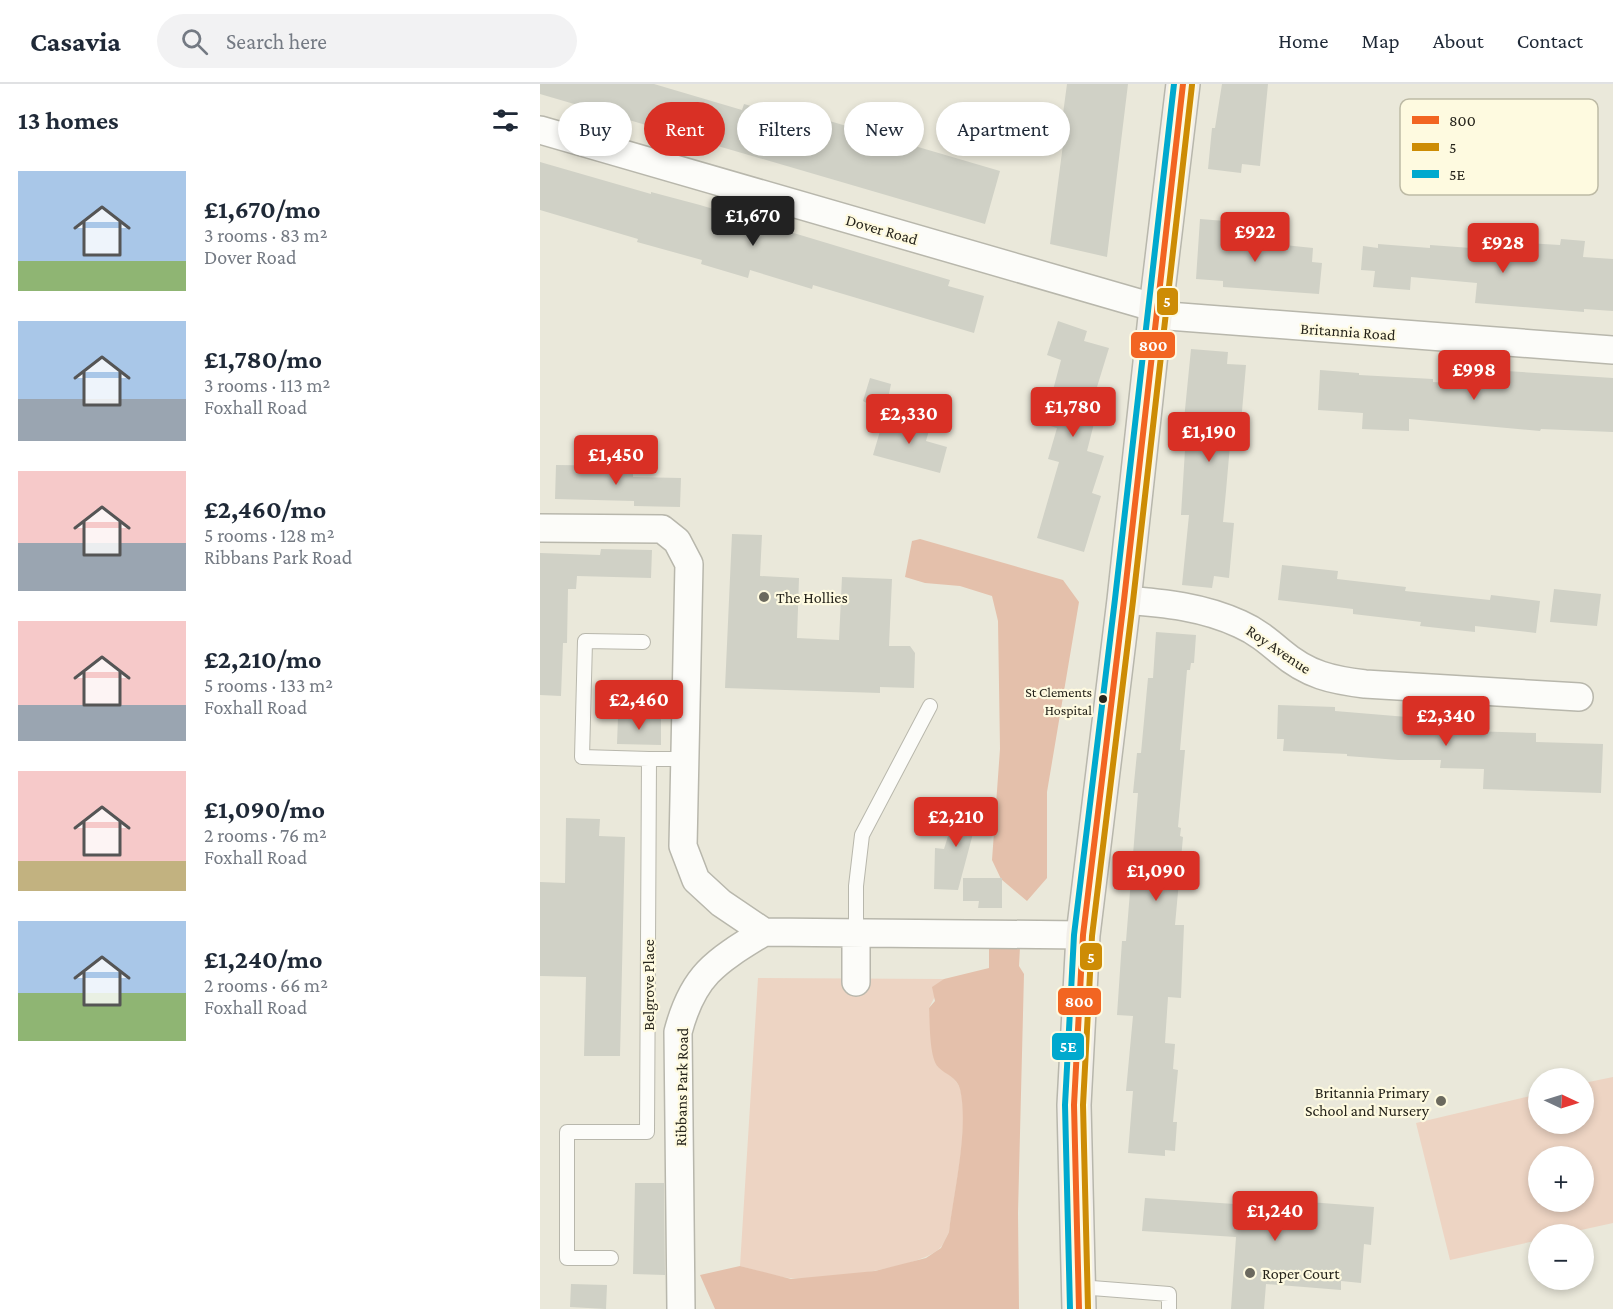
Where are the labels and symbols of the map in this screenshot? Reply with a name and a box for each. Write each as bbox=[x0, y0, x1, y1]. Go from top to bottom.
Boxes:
legend bbox=[1400, 99, 1598, 195]
text: 800 bbox=[1449, 112, 1476, 129]
text: 5 bbox=[1449, 139, 1457, 156]
text: 5E bbox=[1449, 166, 1466, 183]
pin: £1,670 bbox=[704, 196, 802, 247]
street label: Dover Road bbox=[844, 211, 920, 248]
pin: £922 bbox=[1219, 212, 1291, 263]
pin: £928 bbox=[1467, 223, 1539, 274]
line badge: 5 bbox=[1156, 287, 1179, 316]
text: 5 bbox=[1163, 293, 1171, 310]
street label: Britannia Road bbox=[1300, 320, 1397, 343]
line badge: 800 bbox=[1130, 331, 1176, 359]
text: 800 bbox=[1139, 337, 1167, 354]
pin: £998 bbox=[1438, 350, 1510, 401]
pin: £1,780 bbox=[1024, 387, 1122, 438]
pin: £2,330 bbox=[860, 394, 958, 445]
pin: £1,190 bbox=[1160, 412, 1258, 463]
pin: £1,450 bbox=[567, 435, 665, 486]
place label: The Hollies bbox=[776, 589, 848, 606]
marker: The Hollies bbox=[757, 590, 771, 604]
street label: Roy Avenue bbox=[1243, 622, 1314, 678]
pin: £2,460 bbox=[590, 680, 688, 731]
place label: St Clements Hospital bbox=[1025, 684, 1092, 718]
marker: St Clements Hospital bbox=[1097, 693, 1109, 705]
pin: £2,340 bbox=[1397, 696, 1495, 747]
pin: £2,210 bbox=[907, 797, 1005, 848]
pin: £1,090 bbox=[1107, 851, 1205, 902]
street label: Belgrove Place bbox=[640, 939, 658, 1031]
line badge: 5 bbox=[1079, 942, 1103, 971]
text: 5 bbox=[1087, 949, 1095, 966]
line badge: 800 bbox=[1057, 987, 1102, 1016]
text: 800 bbox=[1065, 993, 1093, 1010]
street label: Ribbans Park Road bbox=[672, 1027, 691, 1146]
line badge: 5E bbox=[1051, 1032, 1085, 1061]
text: 5E bbox=[1060, 1038, 1076, 1055]
north arrow bbox=[1528, 1068, 1594, 1134]
place label: Britannia Primary School and Nursery bbox=[1305, 1084, 1430, 1120]
marker: Britannia Primary School and Nursery bbox=[1434, 1094, 1448, 1108]
pin: £1,240 bbox=[1226, 1191, 1324, 1242]
place label: Roper Court bbox=[1262, 1265, 1340, 1283]
marker: Roper Court bbox=[1243, 1266, 1257, 1280]

